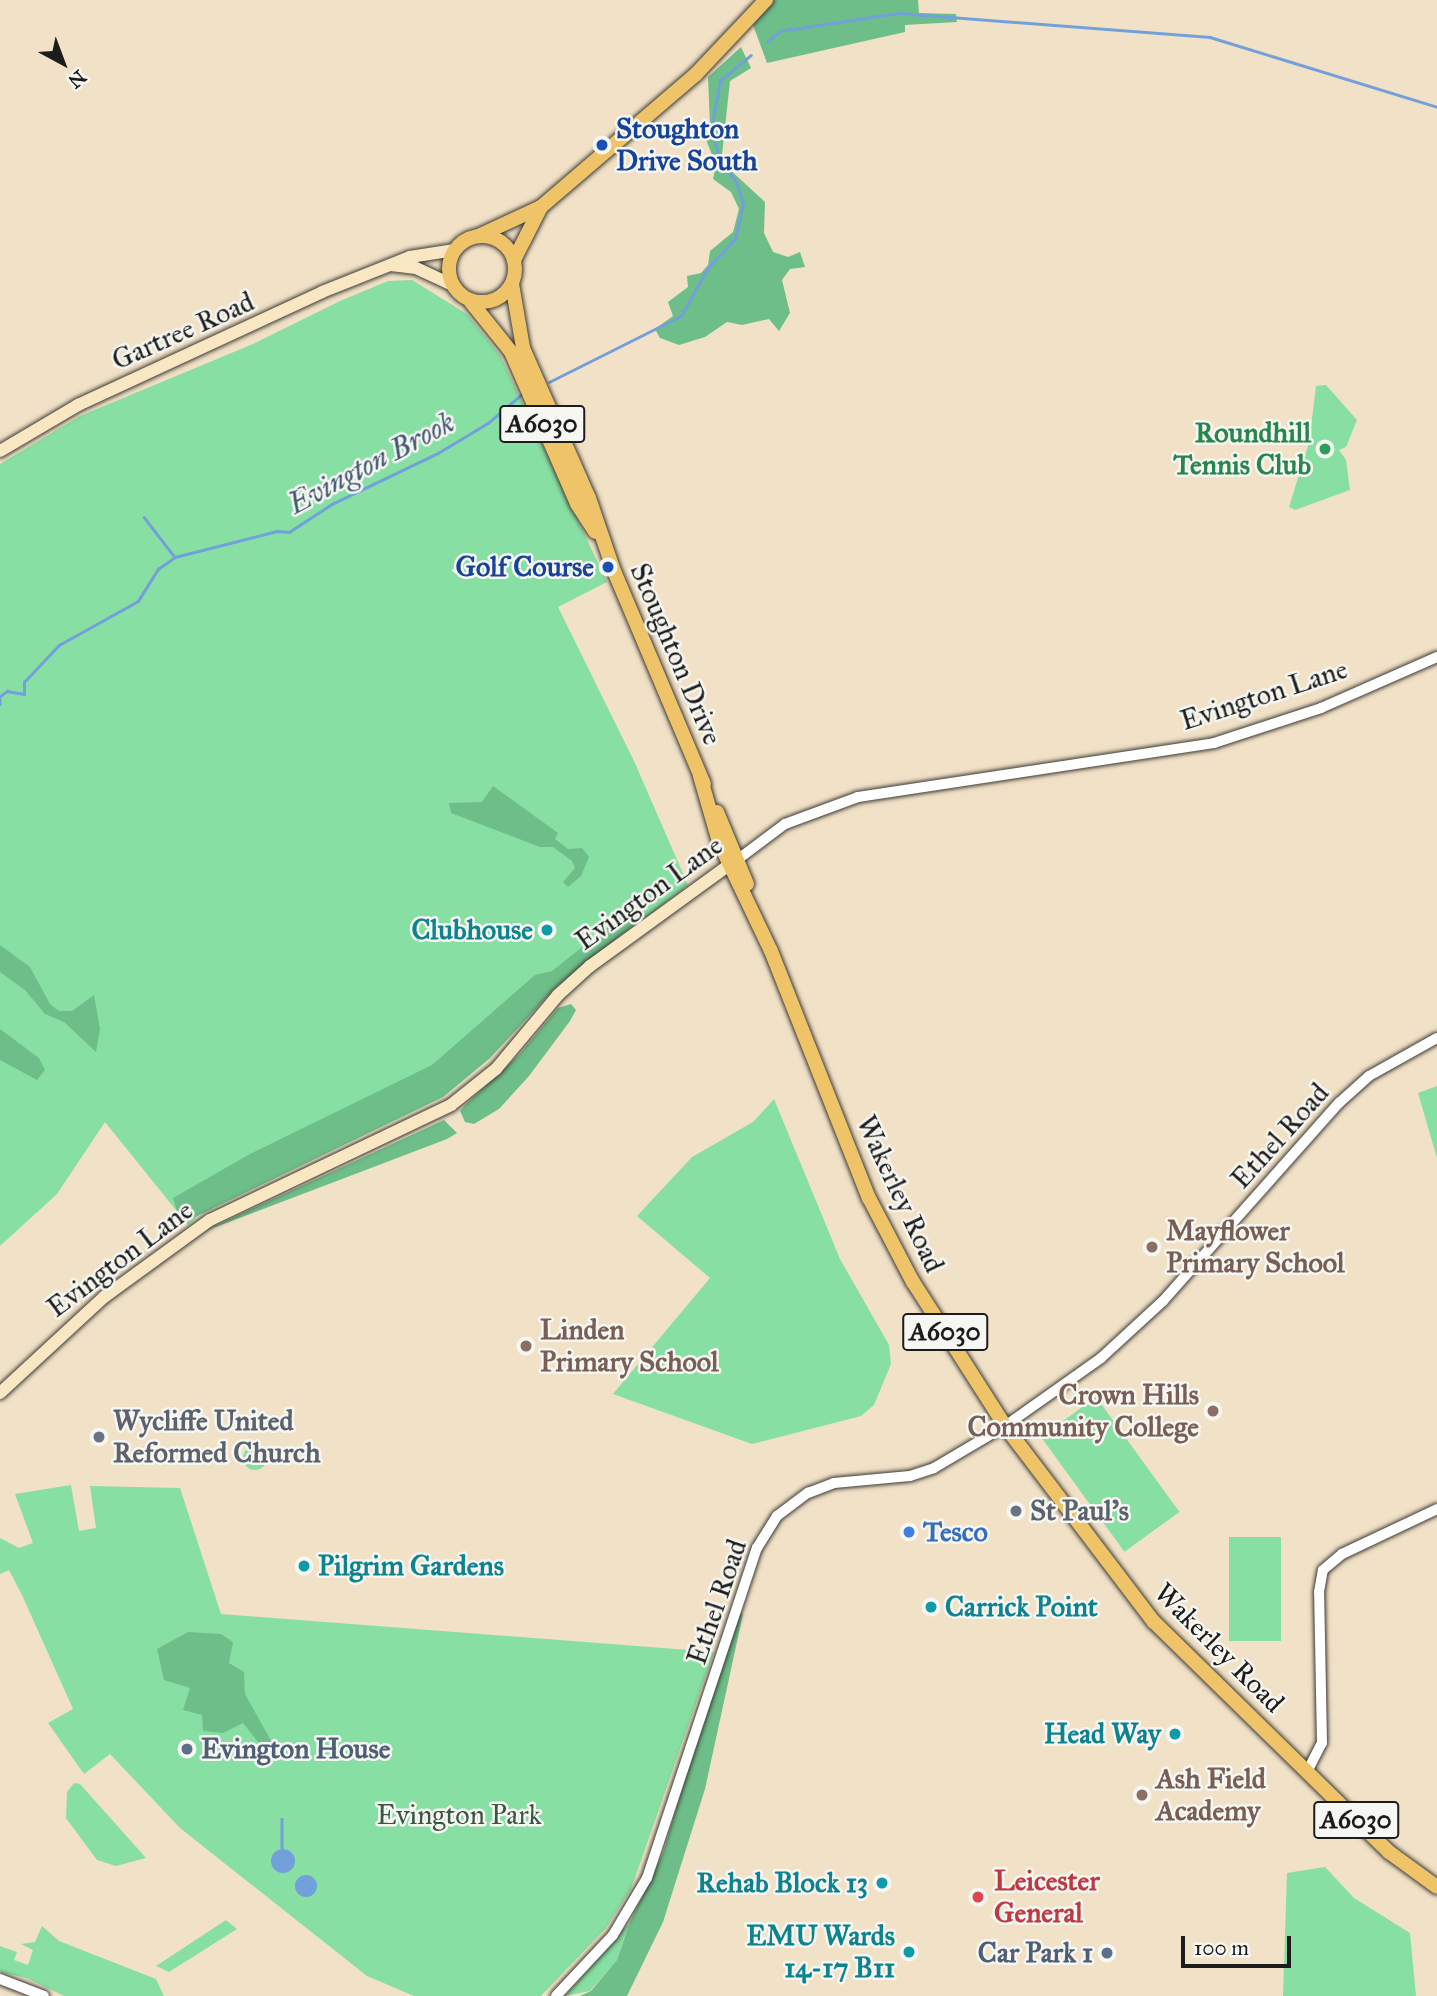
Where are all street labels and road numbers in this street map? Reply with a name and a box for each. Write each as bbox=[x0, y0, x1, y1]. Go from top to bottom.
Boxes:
street label: Gartree Road bbox=[107, 285, 259, 377]
road number: A6030 bbox=[498, 402, 586, 446]
street label: Stoughton Drive bbox=[623, 558, 729, 750]
street label: Evington Lane bbox=[1176, 652, 1352, 738]
street label: Evington Lane bbox=[569, 828, 729, 958]
street label: Ethel Road bbox=[1224, 1076, 1336, 1196]
street label: Wakerley Road bbox=[849, 1110, 951, 1278]
street label: Evington Lane bbox=[41, 1193, 199, 1325]
road number: A6030 bbox=[901, 1310, 989, 1354]
street label: Ethel Road bbox=[680, 1535, 754, 1669]
street label: Wakerley Road bbox=[1147, 1576, 1291, 1720]
road number: A6030 bbox=[1312, 1798, 1400, 1842]

